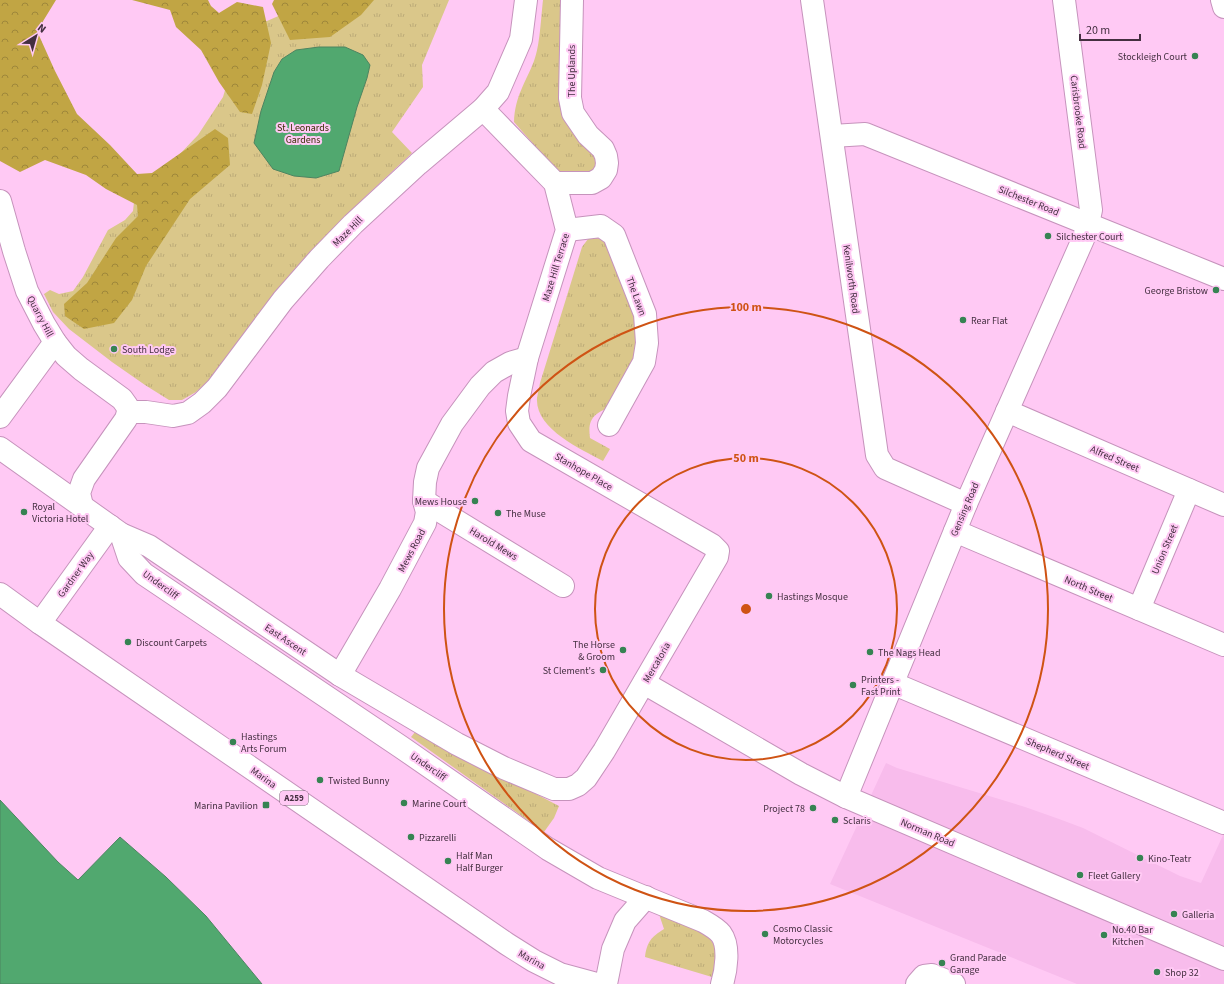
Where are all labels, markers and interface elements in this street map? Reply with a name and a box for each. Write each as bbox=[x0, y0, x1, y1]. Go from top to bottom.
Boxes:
north arrow bbox=[16, 16, 56, 56]
scale bar bbox=[1080, 16, 1140, 42]
text: N bbox=[34, 20, 49, 37]
text: 20 m bbox=[1086, 22, 1110, 39]
street label: The Uplands bbox=[565, 45, 579, 97]
place label: Stockleigh Court bbox=[1118, 50, 1188, 64]
marker: Stockleigh Court bbox=[1190, 51, 1200, 61]
street label: Carisbrooke Road bbox=[1067, 75, 1089, 150]
park label: St. Leonards Gardens bbox=[277, 121, 329, 147]
street label: Silchester Road bbox=[996, 182, 1061, 219]
street label: Maze Hill bbox=[329, 213, 366, 250]
place label: Silchester Court bbox=[1056, 230, 1123, 244]
marker: Silchester Court bbox=[1043, 231, 1053, 241]
street label: Maze Hill Terrace bbox=[539, 232, 573, 303]
street label: Kenilworth Road bbox=[839, 244, 863, 315]
street label: The Lawn bbox=[623, 275, 650, 318]
place label: George Bristow bbox=[1145, 284, 1208, 298]
marker: George Bristow bbox=[1211, 285, 1221, 295]
street label: Quarry Hill bbox=[23, 293, 57, 340]
text: 100 m bbox=[730, 299, 762, 316]
place label: Rear Flat bbox=[971, 314, 1008, 328]
marker: Rear Flat bbox=[958, 315, 968, 325]
place label: South Lodge bbox=[122, 343, 175, 357]
marker: South Lodge bbox=[109, 344, 119, 354]
street label: Alfred Street bbox=[1088, 442, 1142, 476]
street label: Stanhope Place bbox=[552, 450, 615, 494]
text: 50 m bbox=[733, 450, 759, 467]
street label: Gensing Road bbox=[947, 480, 983, 538]
place label: Mews House bbox=[415, 495, 467, 509]
marker: Mews House bbox=[470, 496, 480, 506]
place label: Royal Victoria Hotel bbox=[32, 500, 89, 526]
marker: Royal Victoria Hotel bbox=[19, 507, 29, 517]
place label: The Muse bbox=[506, 507, 546, 521]
marker: The Muse bbox=[493, 508, 503, 518]
street label: Union Street bbox=[1148, 522, 1182, 576]
street label: Harold Mews bbox=[467, 524, 520, 564]
street label: Mews Road bbox=[395, 526, 429, 575]
street label: Gardner Way bbox=[54, 549, 97, 600]
street label: Undercliff bbox=[140, 567, 182, 603]
street label: North Street bbox=[1062, 572, 1115, 606]
place label: Hastings Mosque bbox=[777, 590, 848, 604]
marker: Hastings Mosque bbox=[764, 591, 774, 601]
centre of rings bbox=[739, 602, 753, 616]
street label: East Ascent bbox=[262, 621, 310, 659]
place label: Discount Carpets bbox=[136, 636, 207, 650]
marker: Discount Carpets bbox=[123, 637, 133, 647]
place label: The Horse & Groom bbox=[573, 638, 615, 664]
street label: Mercatoria bbox=[640, 640, 674, 685]
marker: The Horse & Groom bbox=[618, 645, 628, 655]
place label: The Nags Head bbox=[878, 646, 940, 660]
marker: The Nags Head bbox=[865, 647, 875, 657]
place label: St Clement's bbox=[543, 664, 595, 678]
marker: St Clement's bbox=[598, 665, 608, 675]
place label: Printers - Fast Print bbox=[861, 673, 901, 699]
marker: Printers - Fast Print bbox=[848, 680, 858, 690]
place label: Hastings Arts Forum bbox=[241, 730, 287, 756]
street label: Shepherd Street bbox=[1024, 734, 1092, 774]
marker: Hastings Arts Forum bbox=[228, 737, 238, 747]
street label: Undercliff bbox=[408, 749, 450, 785]
street label: Marina bbox=[248, 764, 279, 792]
place label: Twisted Bunny bbox=[328, 774, 390, 788]
marker: Twisted Bunny bbox=[315, 775, 325, 785]
road number: A259 bbox=[280, 791, 308, 805]
place label: Marine Court bbox=[412, 797, 467, 811]
marker: Marine Court bbox=[399, 798, 409, 808]
place label: Marina Pavilion bbox=[194, 799, 258, 813]
marker: Marina Pavilion bbox=[261, 800, 271, 810]
place label: Project 78 bbox=[763, 802, 805, 816]
marker: Project 78 bbox=[808, 803, 818, 813]
place label: Sclaris bbox=[843, 814, 871, 828]
marker: Sclaris bbox=[830, 815, 840, 825]
street label: Norman Road bbox=[898, 815, 957, 851]
place label: Pizzarelli bbox=[419, 831, 456, 845]
marker: Pizzarelli bbox=[406, 832, 416, 842]
place label: Half Man Half Burger bbox=[456, 849, 504, 875]
place label: Kino-Teatr bbox=[1148, 852, 1192, 866]
marker: Kino-Teatr bbox=[1135, 853, 1145, 863]
marker: Half Man Half Burger bbox=[443, 856, 453, 866]
place label: Fleet Gallery bbox=[1088, 869, 1141, 883]
marker: Fleet Gallery bbox=[1075, 870, 1085, 880]
place label: Galleria bbox=[1182, 908, 1214, 922]
marker: Galleria bbox=[1169, 909, 1179, 919]
place label: Cosmo Classic Motorcycles bbox=[773, 922, 833, 948]
place label: No.40 Bar Kitchen bbox=[1112, 923, 1153, 949]
marker: Cosmo Classic Motorcycles bbox=[760, 929, 770, 939]
marker: No.40 Bar Kitchen bbox=[1099, 930, 1109, 940]
street label: Marina bbox=[516, 947, 547, 973]
place label: Grand Parade Garage bbox=[950, 951, 1007, 977]
marker: Grand Parade Garage bbox=[937, 958, 947, 968]
place label: Shop 32 bbox=[1165, 966, 1199, 980]
marker: Shop 32 bbox=[1152, 967, 1162, 977]

